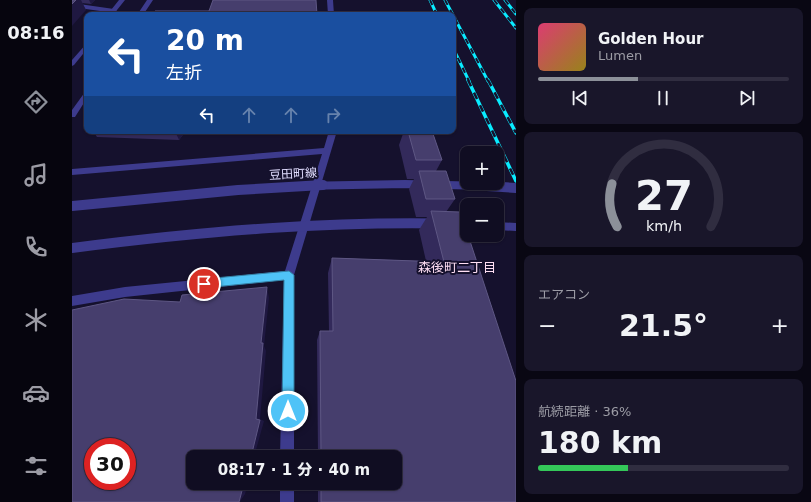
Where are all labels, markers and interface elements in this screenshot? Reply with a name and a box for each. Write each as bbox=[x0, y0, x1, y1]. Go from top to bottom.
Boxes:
text: 08:16 bbox=[7, 22, 65, 43]
text: 20 m bbox=[166, 24, 244, 57]
icon: left bbox=[100, 28, 152, 80]
text: Golden Hour bbox=[598, 30, 704, 48]
text: Lumen bbox=[598, 48, 642, 63]
text: 左折 bbox=[166, 62, 202, 83]
icon: previous bbox=[569, 87, 591, 109]
icon: pause bbox=[652, 87, 674, 109]
icon: next bbox=[736, 87, 758, 109]
icon: directions bbox=[22, 88, 50, 116]
icon: left bbox=[196, 104, 218, 126]
icon: ahead bbox=[238, 104, 260, 126]
icon: ahead bbox=[280, 104, 302, 126]
icon: right bbox=[322, 104, 344, 126]
map controls bbox=[460, 146, 504, 242]
button: + bbox=[460, 146, 504, 190]
icon: music bbox=[22, 161, 50, 189]
street label: 豆田町線 bbox=[269, 166, 317, 182]
text: 27 bbox=[635, 171, 692, 220]
button: − bbox=[460, 198, 504, 242]
text: km/h bbox=[645, 218, 682, 234]
icon: phone bbox=[22, 233, 50, 261]
district label: 森後町二丁目 bbox=[418, 260, 496, 275]
pin bbox=[187, 267, 221, 301]
icon: arrive bbox=[193, 273, 215, 295]
text: エアコン bbox=[538, 287, 590, 302]
icon: climate bbox=[22, 306, 50, 334]
text: 21.5° bbox=[619, 308, 708, 343]
text: − bbox=[538, 313, 556, 338]
text: + bbox=[771, 313, 789, 338]
icon: car bbox=[22, 379, 50, 407]
position arrow bbox=[267, 390, 309, 432]
text: 航続距離 · 36% bbox=[538, 404, 631, 419]
text: 180 km bbox=[538, 425, 662, 460]
speed limit sign: 30 bbox=[84, 438, 136, 490]
icon: filters bbox=[22, 452, 50, 480]
text: 08:17 · 1 分 · 40 m bbox=[218, 461, 370, 479]

